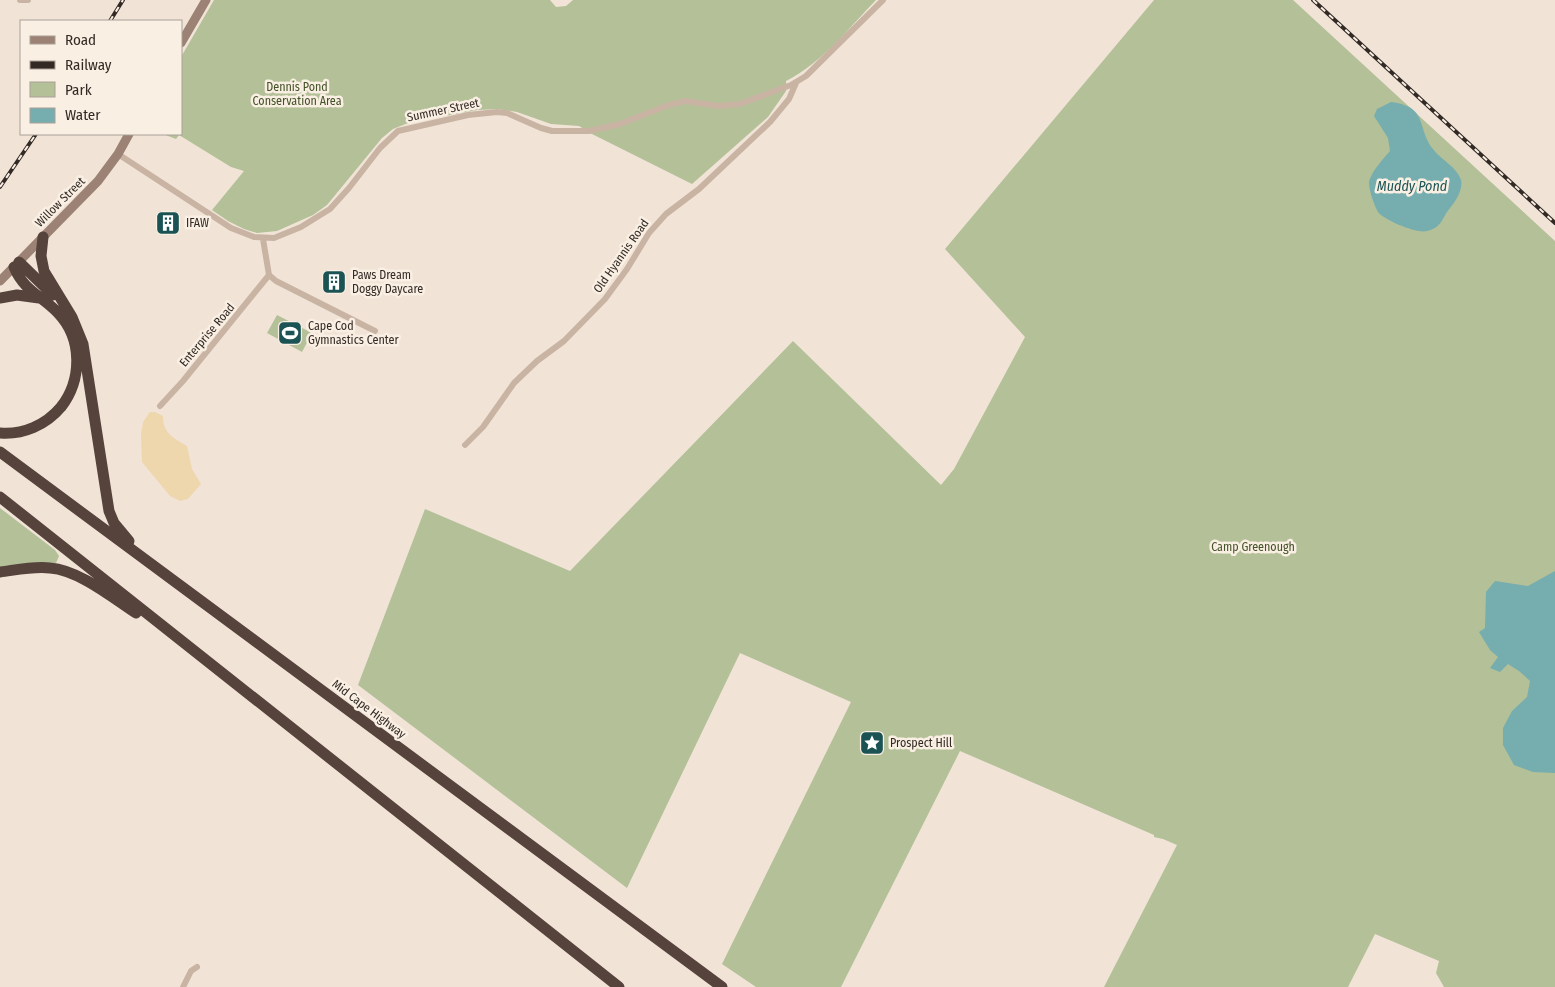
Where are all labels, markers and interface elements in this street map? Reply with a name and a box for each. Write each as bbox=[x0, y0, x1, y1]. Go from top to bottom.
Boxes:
legend bbox=[20, 20, 182, 135]
text: Road bbox=[65, 31, 96, 49]
text: Railway bbox=[65, 56, 112, 74]
park label: Dennis Pond Conservation Area bbox=[252, 80, 342, 108]
text: Park bbox=[65, 81, 92, 99]
street label: Summer Street bbox=[406, 96, 480, 124]
text: Water bbox=[65, 106, 101, 124]
street label: Willow Street bbox=[32, 174, 88, 230]
water label: Muddy Pond bbox=[1377, 178, 1448, 195]
building icon: IFAW bbox=[155, 210, 181, 236]
place label: IFAW bbox=[186, 216, 209, 230]
street label: Old Hyannis Road bbox=[590, 216, 652, 296]
place label: Paws Dream Doggy Daycare bbox=[352, 268, 423, 296]
building icon: Paws Dream Doggy Daycare bbox=[321, 269, 347, 295]
street label: Enterprise Road bbox=[177, 301, 237, 369]
place label: Cape Cod Gymnastics Center bbox=[308, 319, 400, 347]
sports icon: Cape Cod Gymnastics Center bbox=[277, 320, 303, 346]
park label: Camp Greenough bbox=[1211, 540, 1295, 554]
street label: Mid Cape Highway bbox=[329, 677, 409, 742]
place icon: Prospect Hill bbox=[859, 730, 885, 756]
place label: Prospect Hill bbox=[890, 736, 952, 750]

